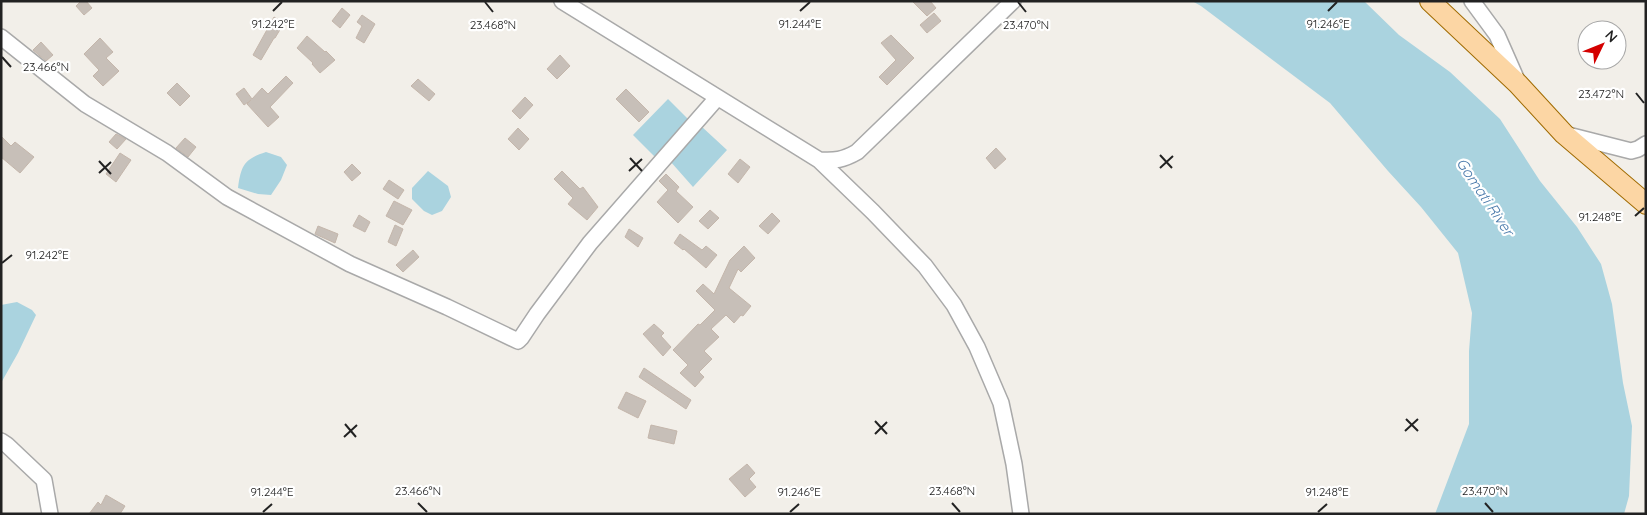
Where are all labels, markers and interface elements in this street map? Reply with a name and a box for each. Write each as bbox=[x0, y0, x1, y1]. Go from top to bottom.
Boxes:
text: 91.242°E bbox=[251, 16, 295, 31]
text: 91.244°E bbox=[778, 16, 822, 31]
text: 91.246°E bbox=[1306, 16, 1350, 31]
text: 23.468°N bbox=[470, 17, 516, 32]
text: 23.470°N bbox=[1003, 17, 1049, 32]
north arrow bbox=[1577, 20, 1627, 70]
text: N bbox=[1601, 26, 1622, 46]
text: 23.466°N bbox=[23, 59, 69, 74]
text: 23.472°N bbox=[1578, 86, 1624, 101]
water label: Gomati River bbox=[1452, 154, 1520, 241]
text: 91.248°E bbox=[1578, 209, 1622, 224]
text: 91.242°E bbox=[25, 247, 69, 262]
text: 23.466°N bbox=[395, 483, 441, 498]
text: 23.468°N bbox=[929, 483, 975, 498]
text: 23.470°N bbox=[1462, 483, 1508, 498]
text: 91.244°E bbox=[250, 484, 294, 499]
text: 91.246°E bbox=[777, 484, 821, 499]
text: 91.248°E bbox=[1305, 484, 1349, 499]

